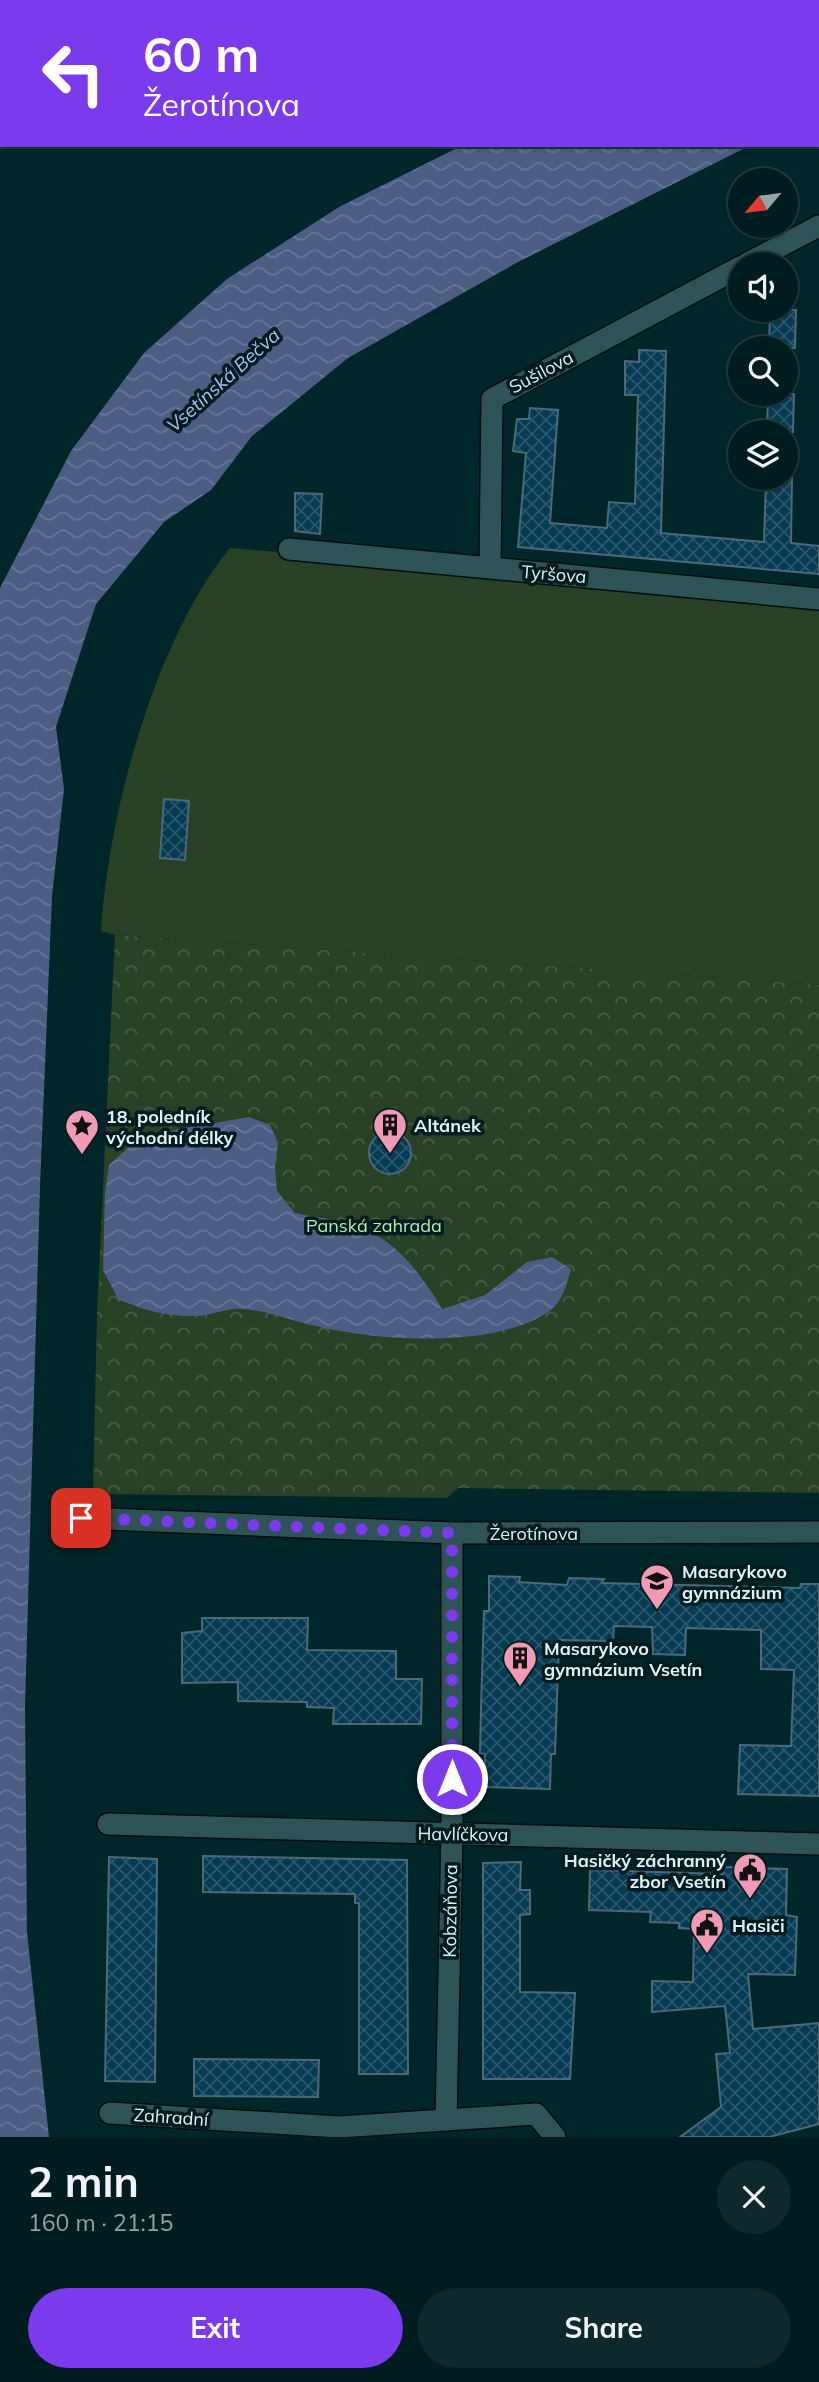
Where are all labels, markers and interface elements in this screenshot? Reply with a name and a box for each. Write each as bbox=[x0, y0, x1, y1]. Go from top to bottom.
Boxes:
text: 60 m bbox=[143, 23, 259, 84]
icon: left bbox=[28, 28, 119, 119]
text: Žerotínova bbox=[143, 84, 300, 124]
north arrow bbox=[728, 168, 798, 238]
map controls bbox=[728, 168, 798, 490]
button: sound bbox=[728, 252, 798, 322]
water label: Vsetínská Bečva bbox=[162, 323, 284, 437]
button: search bbox=[728, 336, 798, 406]
street label: Sušilova bbox=[505, 346, 577, 398]
button: layers bbox=[728, 420, 798, 490]
street label: Tyršova bbox=[521, 560, 587, 588]
place label: 18. poledník východní délky bbox=[105, 1105, 233, 1149]
building icon: Altánek bbox=[371, 1106, 409, 1155]
place icon: 18. poledník východní délky bbox=[63, 1107, 101, 1156]
place label: Altánek bbox=[414, 1114, 482, 1137]
park label: Panská zahrada bbox=[306, 1214, 442, 1237]
pin bbox=[51, 1488, 111, 1548]
icon: arrive bbox=[62, 1499, 100, 1537]
street label: Žerotínova bbox=[490, 1522, 578, 1545]
place label: Masarykovo gymnázium bbox=[682, 1560, 787, 1604]
school or university icon: Masarykovo gymnázium bbox=[638, 1562, 676, 1611]
place label: Masarykovo gymnázium Vsetín bbox=[544, 1637, 702, 1681]
building icon: Masarykovo gymnázium Vsetín bbox=[501, 1639, 539, 1688]
position arrow bbox=[415, 1742, 489, 1816]
street label: Havlíčkova bbox=[417, 1822, 509, 1846]
place label: Hasičký záchranný zbor Vsetín bbox=[564, 1849, 726, 1893]
public building icon: Hasičký záchranný zbor Vsetín bbox=[731, 1851, 769, 1900]
street label: Kobzáňova bbox=[438, 1864, 462, 1958]
public building icon: Hasiči bbox=[688, 1906, 726, 1955]
place label: Hasiči bbox=[732, 1914, 785, 1937]
street label: Zahradní bbox=[133, 2103, 211, 2131]
text: 2 min bbox=[28, 2155, 139, 2208]
button: close bbox=[717, 2160, 791, 2234]
text: 160 m · 21:15 bbox=[28, 2208, 173, 2237]
button: Exit bbox=[28, 2288, 403, 2368]
button: Share bbox=[417, 2288, 791, 2368]

